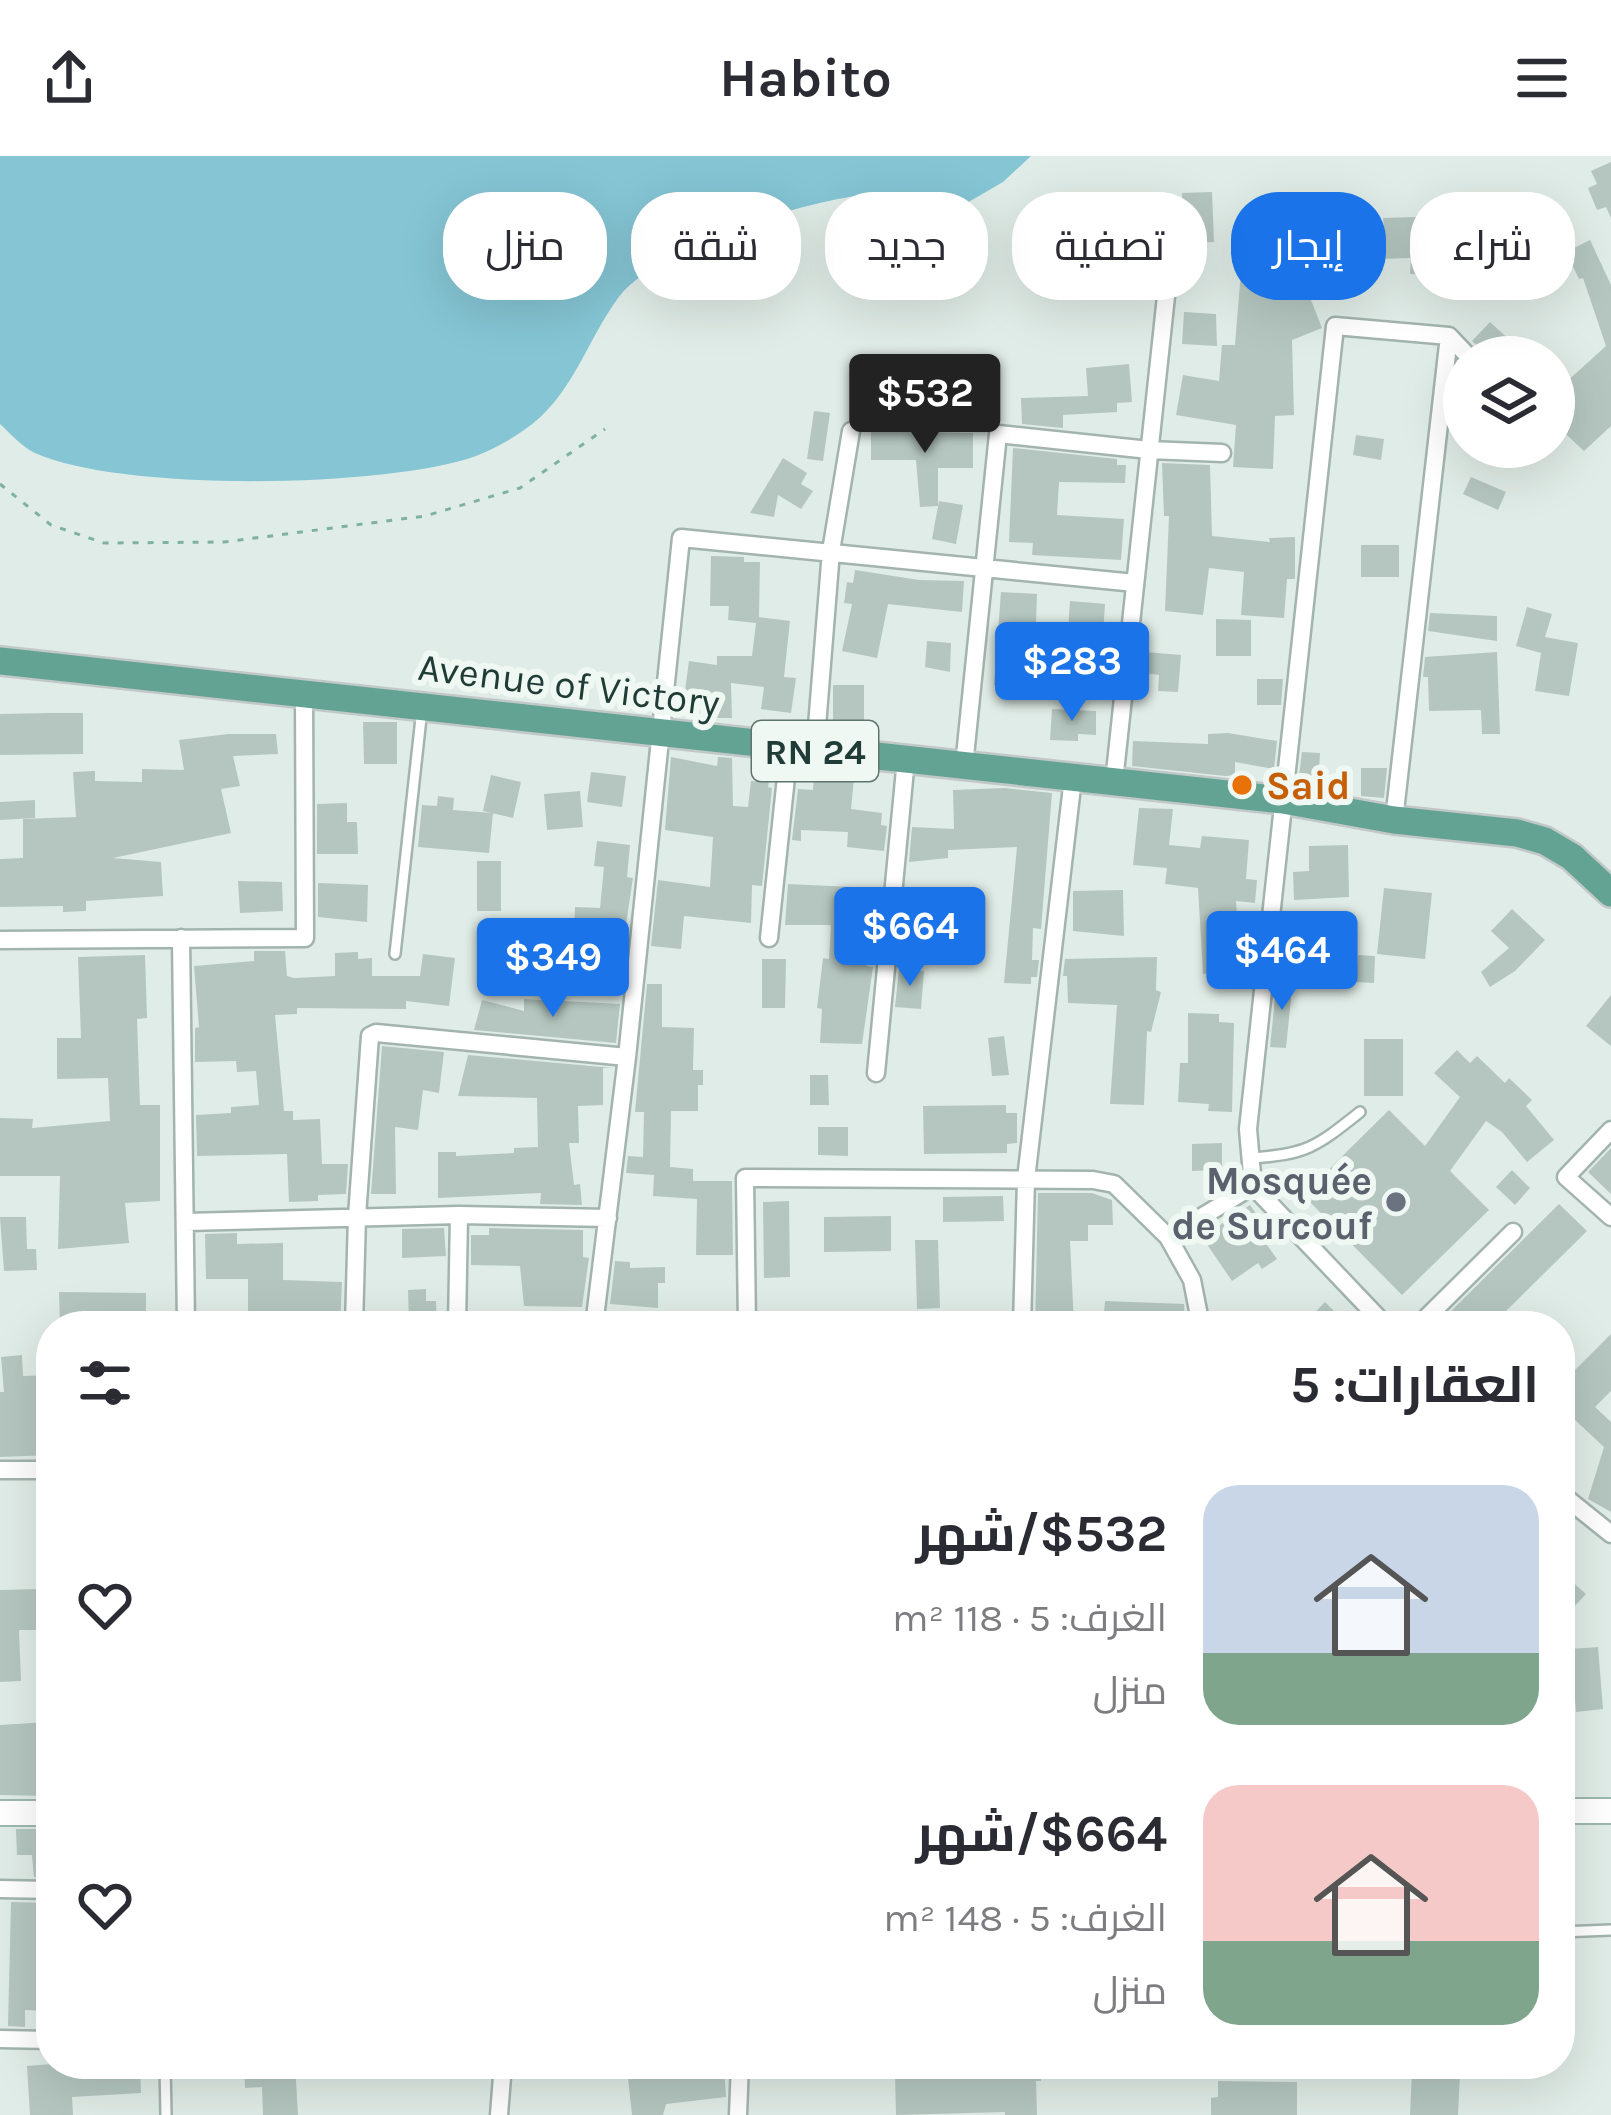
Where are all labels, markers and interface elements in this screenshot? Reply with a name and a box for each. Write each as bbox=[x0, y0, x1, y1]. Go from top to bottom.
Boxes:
icon: share bbox=[36, 45, 102, 111]
icon: menu bbox=[1509, 45, 1575, 111]
text: Habito bbox=[719, 46, 892, 110]
chip: منزل bbox=[443, 192, 607, 300]
chip: شقة bbox=[631, 192, 801, 300]
chip: جديد bbox=[825, 192, 988, 300]
chip: تصفية bbox=[1012, 192, 1207, 300]
chip: إيجار bbox=[1231, 192, 1386, 300]
chip: شراء bbox=[1410, 192, 1575, 300]
map controls bbox=[1443, 336, 1575, 468]
button: layers bbox=[1443, 336, 1575, 468]
pin: $532 bbox=[854, 354, 996, 456]
text: $532 bbox=[876, 370, 974, 416]
pin: $283 bbox=[1001, 622, 1143, 724]
text: $283 bbox=[1022, 638, 1122, 684]
street label: Avenue of Victory bbox=[415, 644, 722, 726]
road number: RN 24 bbox=[752, 721, 878, 781]
place label: Said bbox=[1266, 763, 1350, 809]
marker: Said bbox=[1229, 772, 1255, 798]
pin: $664 bbox=[839, 887, 981, 989]
text: $664 bbox=[861, 903, 959, 949]
pin: $464 bbox=[1211, 911, 1353, 1013]
pin: $349 bbox=[482, 918, 624, 1020]
text: $464 bbox=[1234, 927, 1330, 973]
text: $349 bbox=[504, 934, 602, 980]
place label: Mosquée de Surcouf bbox=[1171, 1158, 1373, 1249]
marker: Mosquée de Surcouf bbox=[1383, 1189, 1409, 1215]
icon: filters bbox=[72, 1350, 138, 1416]
text: العقارات: 5 bbox=[1290, 1355, 1539, 1415]
text: $532/شهر bbox=[916, 1504, 1167, 1564]
icon: home bbox=[1299, 1533, 1443, 1677]
icon: heart bbox=[72, 1572, 138, 1638]
text: الغرف: 5 · 118 m² bbox=[892, 1595, 1167, 1641]
text: منزل bbox=[1093, 1668, 1167, 1714]
text: $664/شهر bbox=[916, 1804, 1167, 1864]
icon: home bbox=[1299, 1833, 1443, 1977]
icon: heart bbox=[72, 1872, 138, 1938]
text: الغرف: 5 · 148 m² bbox=[883, 1895, 1167, 1941]
text: منزل bbox=[1093, 1968, 1167, 2014]

